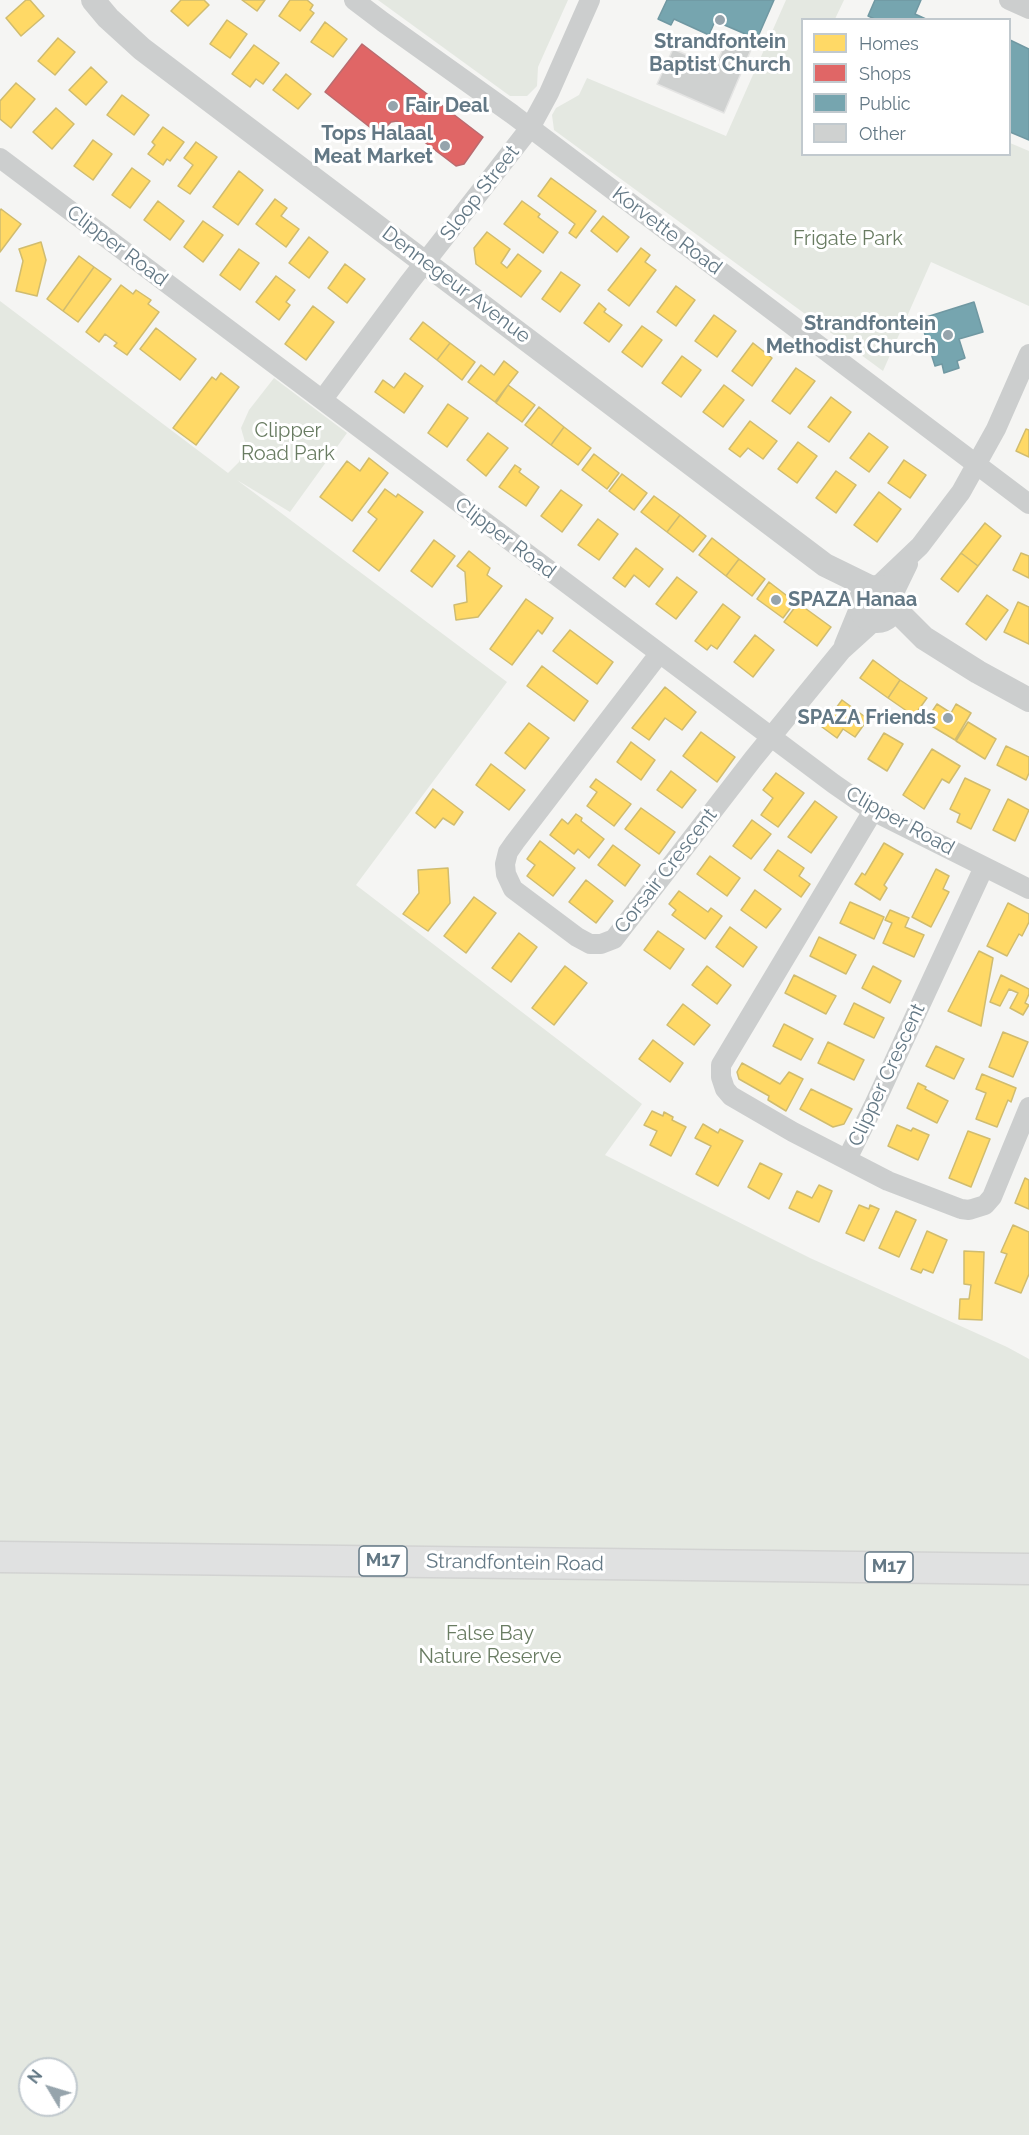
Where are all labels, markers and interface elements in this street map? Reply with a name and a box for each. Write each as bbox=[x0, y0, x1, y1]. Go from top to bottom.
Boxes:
marker: Strandfontein Baptist Church bbox=[713, 13, 727, 27]
legend bbox=[801, 18, 1011, 156]
place label: Strandfontein Baptist Church bbox=[649, 30, 791, 77]
text: Homes bbox=[859, 33, 919, 54]
text: Shops bbox=[859, 63, 911, 84]
text: Public bbox=[859, 93, 911, 114]
place label: Fair Deal bbox=[405, 94, 489, 118]
marker: Fair Deal bbox=[386, 99, 400, 113]
place label: Tops Halaal Meat Market bbox=[313, 122, 433, 169]
text: Other bbox=[859, 123, 906, 144]
marker: Tops Halaal Meat Market bbox=[438, 139, 452, 153]
street label: Sloop Street bbox=[435, 141, 525, 245]
street label: Korvette Road bbox=[607, 182, 727, 280]
street label: Clipper Road bbox=[62, 200, 172, 292]
street label: Dennegeur Avenue bbox=[377, 221, 535, 349]
park label: Frigate Park bbox=[793, 227, 903, 251]
place label: Strandfontein Methodist Church bbox=[766, 312, 936, 359]
marker: Strandfontein Methodist Church bbox=[941, 328, 955, 342]
park label: Clipper Road Park bbox=[241, 419, 335, 466]
street label: Clipper Road bbox=[450, 492, 560, 584]
place label: SPAZA Hanaa bbox=[788, 588, 917, 612]
marker: SPAZA Hanaa bbox=[769, 593, 783, 607]
place label: SPAZA Friends bbox=[797, 706, 936, 730]
marker: SPAZA Friends bbox=[941, 711, 955, 725]
street label: Clipper Road bbox=[842, 781, 958, 861]
street label: Corsair Crescent bbox=[610, 804, 722, 938]
street label: Clipper Crescent bbox=[843, 1000, 931, 1150]
road number: M17 bbox=[359, 1546, 407, 1576]
street label: Strandfontein Road bbox=[426, 1549, 604, 1577]
road number: M17 bbox=[865, 1552, 913, 1582]
park label: False Bay Nature Reserve bbox=[418, 1622, 562, 1669]
north arrow bbox=[18, 2057, 78, 2117]
text: N bbox=[24, 2066, 46, 2088]

